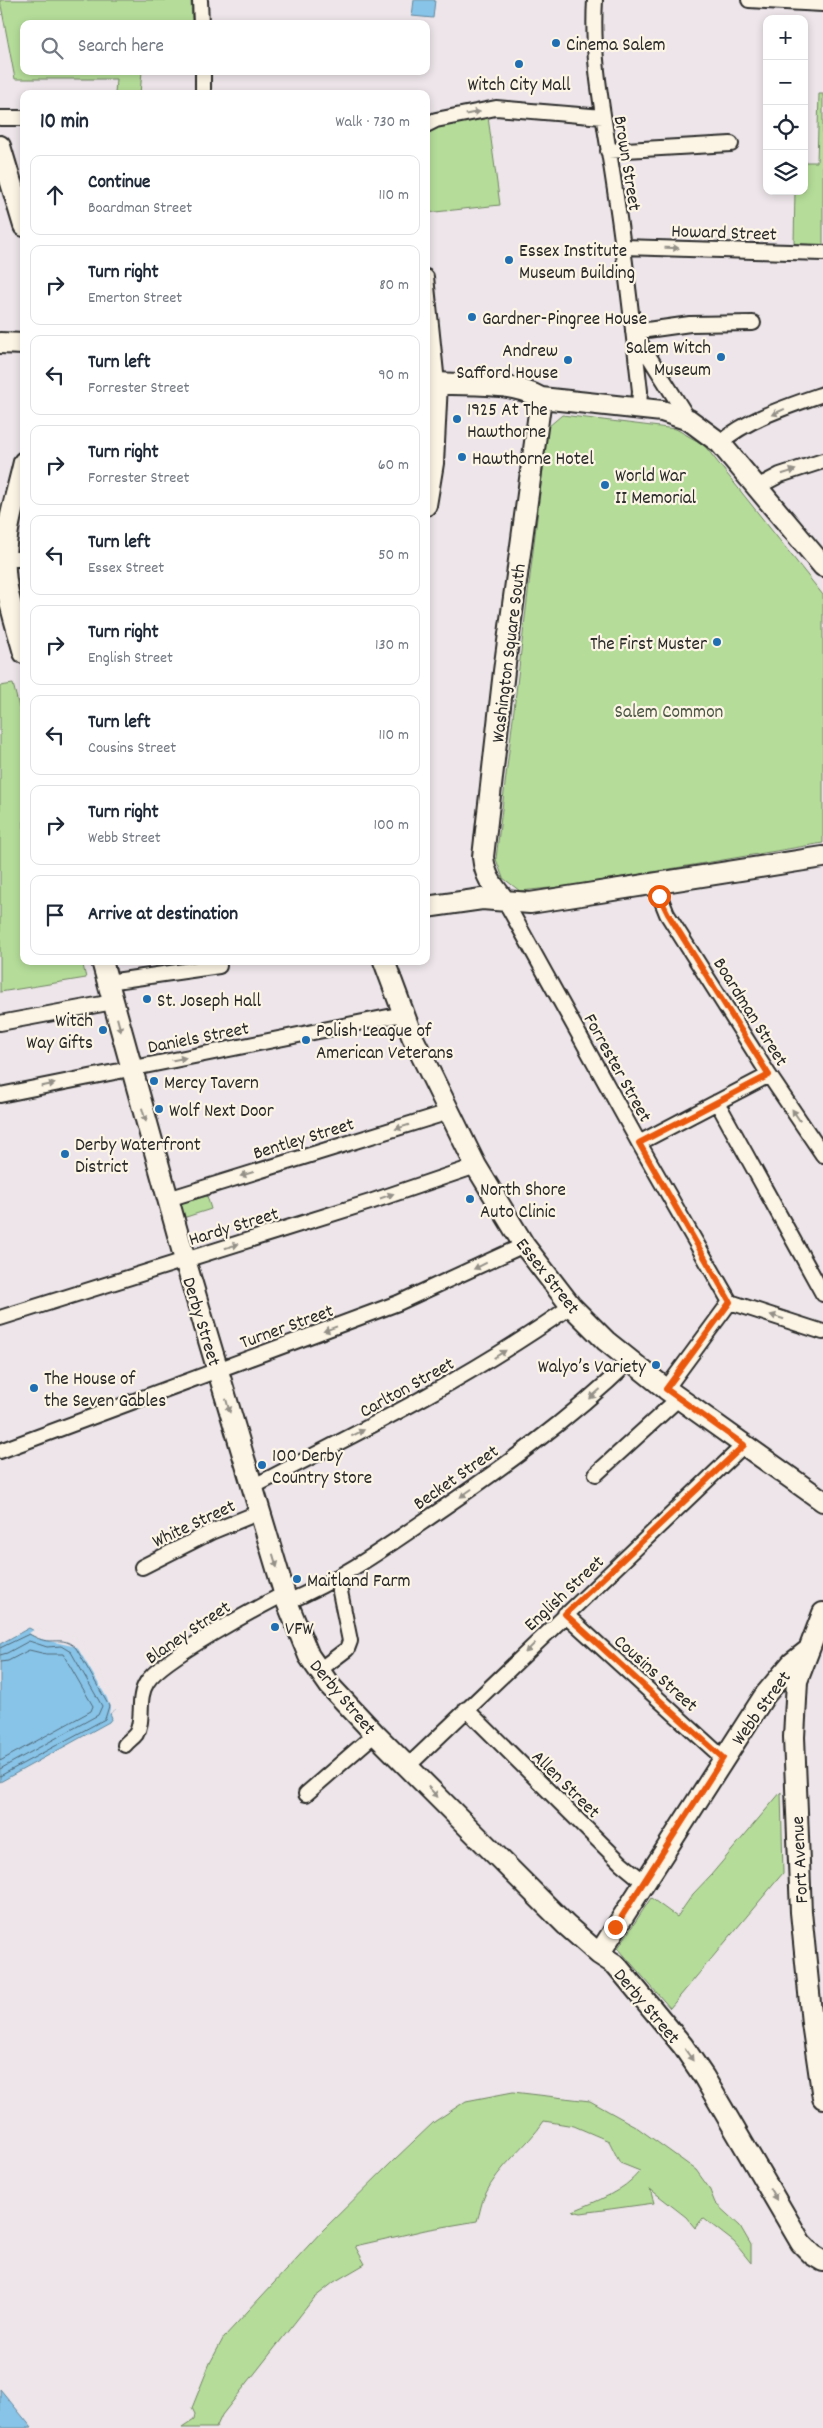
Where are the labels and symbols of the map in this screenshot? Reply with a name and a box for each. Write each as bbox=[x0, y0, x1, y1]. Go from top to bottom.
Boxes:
place label: Cinema Salem bbox=[566, 33, 666, 60]
marker: Cinema Salem bbox=[550, 37, 562, 49]
marker: Witch City Mall bbox=[513, 58, 525, 70]
place label: Witch City Mall bbox=[467, 73, 571, 100]
one-way arrow bbox=[466, 109, 481, 117]
street label: Brown Street bbox=[605, 114, 646, 213]
street label: Howard Street bbox=[671, 219, 777, 250]
place label: Essex Institute Museum Building bbox=[519, 239, 635, 288]
one-way arrow bbox=[664, 244, 680, 252]
marker: Essex Institute Museum Building bbox=[503, 254, 515, 266]
place label: Gardner-Pingree House bbox=[482, 307, 647, 334]
marker: Gardner-Pingree House bbox=[466, 311, 478, 323]
place label: Salem Witch Museum bbox=[626, 336, 711, 385]
place label: Andrew Safford House bbox=[456, 339, 558, 388]
marker: Salem Witch Museum bbox=[715, 351, 727, 363]
marker: Andrew Safford House bbox=[562, 354, 574, 366]
place label: 1925 At The Hawthorne bbox=[467, 398, 548, 447]
one-way arrow bbox=[771, 408, 785, 416]
marker: 1925 At The Hawthorne bbox=[451, 413, 463, 425]
place label: Hawthorne Hotel bbox=[472, 447, 594, 474]
marker: Hawthorne Hotel bbox=[456, 451, 468, 463]
place label: World War II Memorial bbox=[615, 464, 697, 513]
one-way arrow bbox=[782, 468, 797, 475]
marker: World War II Memorial bbox=[599, 479, 611, 491]
street label: Washington Square South bbox=[486, 562, 535, 744]
place label: The First Muster bbox=[590, 632, 707, 659]
marker: The First Muster bbox=[711, 636, 723, 648]
park label: Salem Common bbox=[615, 700, 723, 727]
route start bbox=[648, 885, 671, 908]
street label: Boardman Street bbox=[705, 953, 793, 1072]
place label: St. Joseph Hall bbox=[157, 989, 262, 1016]
marker: St. Joseph Hall bbox=[141, 993, 153, 1005]
place label: Witch Way Gifts bbox=[26, 1009, 93, 1058]
street label: Forrester Street bbox=[575, 1010, 657, 1128]
street label: Daniels Street bbox=[146, 1016, 251, 1062]
one-way arrow bbox=[116, 1018, 124, 1033]
place label: Polish League of American Veterans bbox=[316, 1019, 454, 1068]
marker: Witch Way Gifts bbox=[97, 1024, 109, 1036]
marker: Polish League of American Veterans bbox=[300, 1034, 312, 1046]
one-way arrow bbox=[171, 1054, 187, 1062]
place label: Mercy Tavern bbox=[164, 1071, 259, 1098]
marker: Mercy Tavern bbox=[148, 1075, 160, 1087]
one-way arrow bbox=[40, 1081, 55, 1089]
place label: Wolf Next Door bbox=[169, 1099, 274, 1126]
marker: Wolf Next Door bbox=[153, 1103, 165, 1115]
one-way arrow bbox=[140, 1108, 148, 1123]
one-way arrow bbox=[791, 1108, 801, 1121]
street label: Bentley Street bbox=[250, 1112, 358, 1168]
one-way arrow bbox=[395, 1123, 410, 1131]
place label: Derby Waterfront District bbox=[75, 1133, 201, 1182]
marker: Derby Waterfront District bbox=[59, 1148, 71, 1160]
one-way arrow bbox=[239, 1171, 254, 1179]
place label: North Shore Auto Clinic bbox=[480, 1178, 566, 1227]
one-way arrow bbox=[379, 1192, 394, 1200]
marker: North Shore Auto Clinic bbox=[464, 1193, 476, 1205]
street label: Hardy Street bbox=[186, 1202, 282, 1255]
street label: Essex Street bbox=[508, 1233, 585, 1321]
one-way arrow bbox=[224, 1241, 239, 1249]
one-way arrow bbox=[473, 1262, 487, 1270]
street label: Derby Street bbox=[173, 1274, 226, 1370]
street label: Turner Street bbox=[237, 1299, 338, 1358]
one-way arrow bbox=[769, 1313, 784, 1320]
one-way arrow bbox=[323, 1326, 338, 1333]
one-way arrow bbox=[493, 1349, 507, 1358]
street label: Carlton Street bbox=[355, 1352, 460, 1426]
place label: Walyo’s Variety bbox=[538, 1355, 646, 1382]
marker: Walyo’s Variety bbox=[650, 1359, 662, 1371]
place label: The House of the Seven Gables bbox=[44, 1367, 166, 1416]
marker: The House of the Seven Gables bbox=[28, 1382, 40, 1394]
one-way arrow bbox=[589, 1388, 601, 1400]
one-way arrow bbox=[225, 1398, 233, 1413]
one-way arrow bbox=[351, 1429, 366, 1437]
street label: Becket Street bbox=[409, 1440, 505, 1518]
place label: 100 Derby Country Store bbox=[272, 1444, 372, 1493]
marker: 100 Derby Country Store bbox=[256, 1459, 268, 1471]
one-way arrow bbox=[459, 1488, 473, 1498]
street label: White Street bbox=[148, 1494, 241, 1556]
street label: English Street bbox=[519, 1550, 612, 1639]
one-way arrow bbox=[271, 1554, 279, 1569]
place label: Maitland Farm bbox=[307, 1569, 411, 1596]
marker: Maitland Farm bbox=[291, 1573, 303, 1585]
street label: Blaney Street bbox=[141, 1595, 237, 1672]
place label: VFW bbox=[285, 1617, 314, 1644]
marker: VFW bbox=[269, 1621, 281, 1633]
street label: Cousins Street bbox=[607, 1630, 703, 1720]
one-way arrow bbox=[524, 1642, 536, 1654]
street label: Derby Street bbox=[302, 1654, 381, 1742]
street label: Webb Street bbox=[727, 1666, 799, 1752]
street label: Allen Street bbox=[524, 1745, 605, 1826]
one-way arrow bbox=[427, 1786, 439, 1798]
street label: Fort Avenue bbox=[786, 1816, 817, 1904]
route end bbox=[604, 1916, 627, 1939]
street label: Derby Street bbox=[606, 1963, 685, 2051]
one-way arrow bbox=[684, 2048, 694, 2062]
one-way arrow bbox=[768, 2188, 777, 2201]

